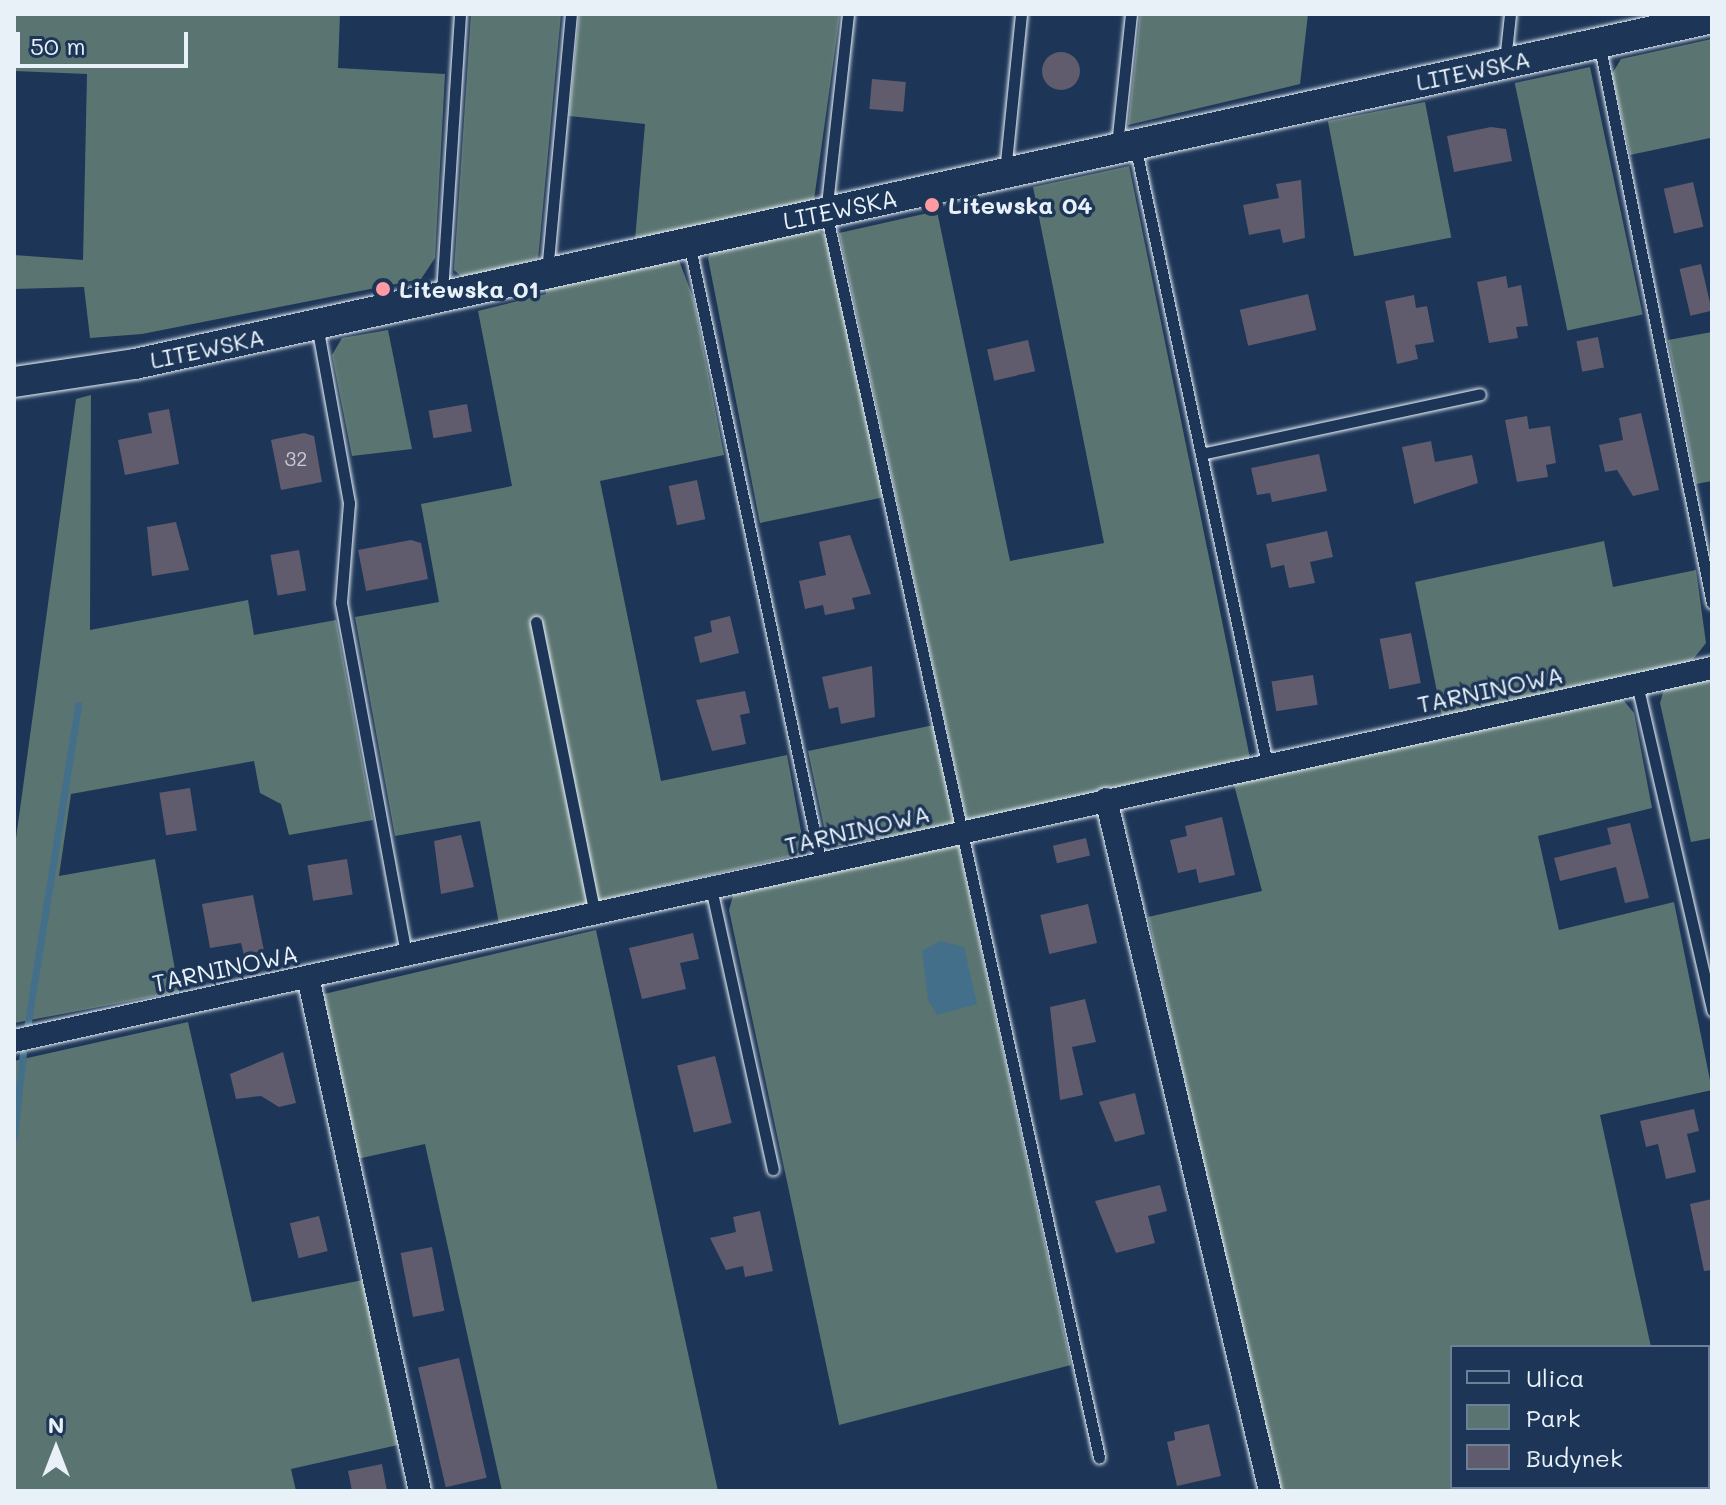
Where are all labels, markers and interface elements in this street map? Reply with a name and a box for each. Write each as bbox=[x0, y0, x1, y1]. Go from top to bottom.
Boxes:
scale bar bbox=[20, 16, 192, 66]
text: 50 m bbox=[30, 30, 86, 61]
street label: LITEWSKA bbox=[1413, 44, 1533, 96]
street label: LITEWSKA bbox=[780, 183, 900, 235]
place label: Litewska 04 bbox=[948, 191, 1093, 219]
marker: Litewska 04 bbox=[923, 196, 941, 214]
place label: Litewska 01 bbox=[399, 275, 539, 303]
marker: Litewska 01 bbox=[374, 280, 392, 298]
street label: LITEWSKA bbox=[147, 322, 267, 374]
house number: 32 bbox=[285, 446, 307, 470]
street label: TARNINOWA bbox=[1415, 660, 1565, 718]
street label: TARNINOWA bbox=[782, 798, 932, 860]
street label: TARNINOWA bbox=[150, 939, 300, 997]
legend bbox=[1450, 1345, 1710, 1489]
text: Ulica bbox=[1526, 1362, 1584, 1393]
text: Park bbox=[1526, 1402, 1580, 1433]
north arrow bbox=[16, 1409, 96, 1489]
text: N bbox=[48, 1410, 64, 1439]
text: Budynek bbox=[1526, 1442, 1623, 1473]

